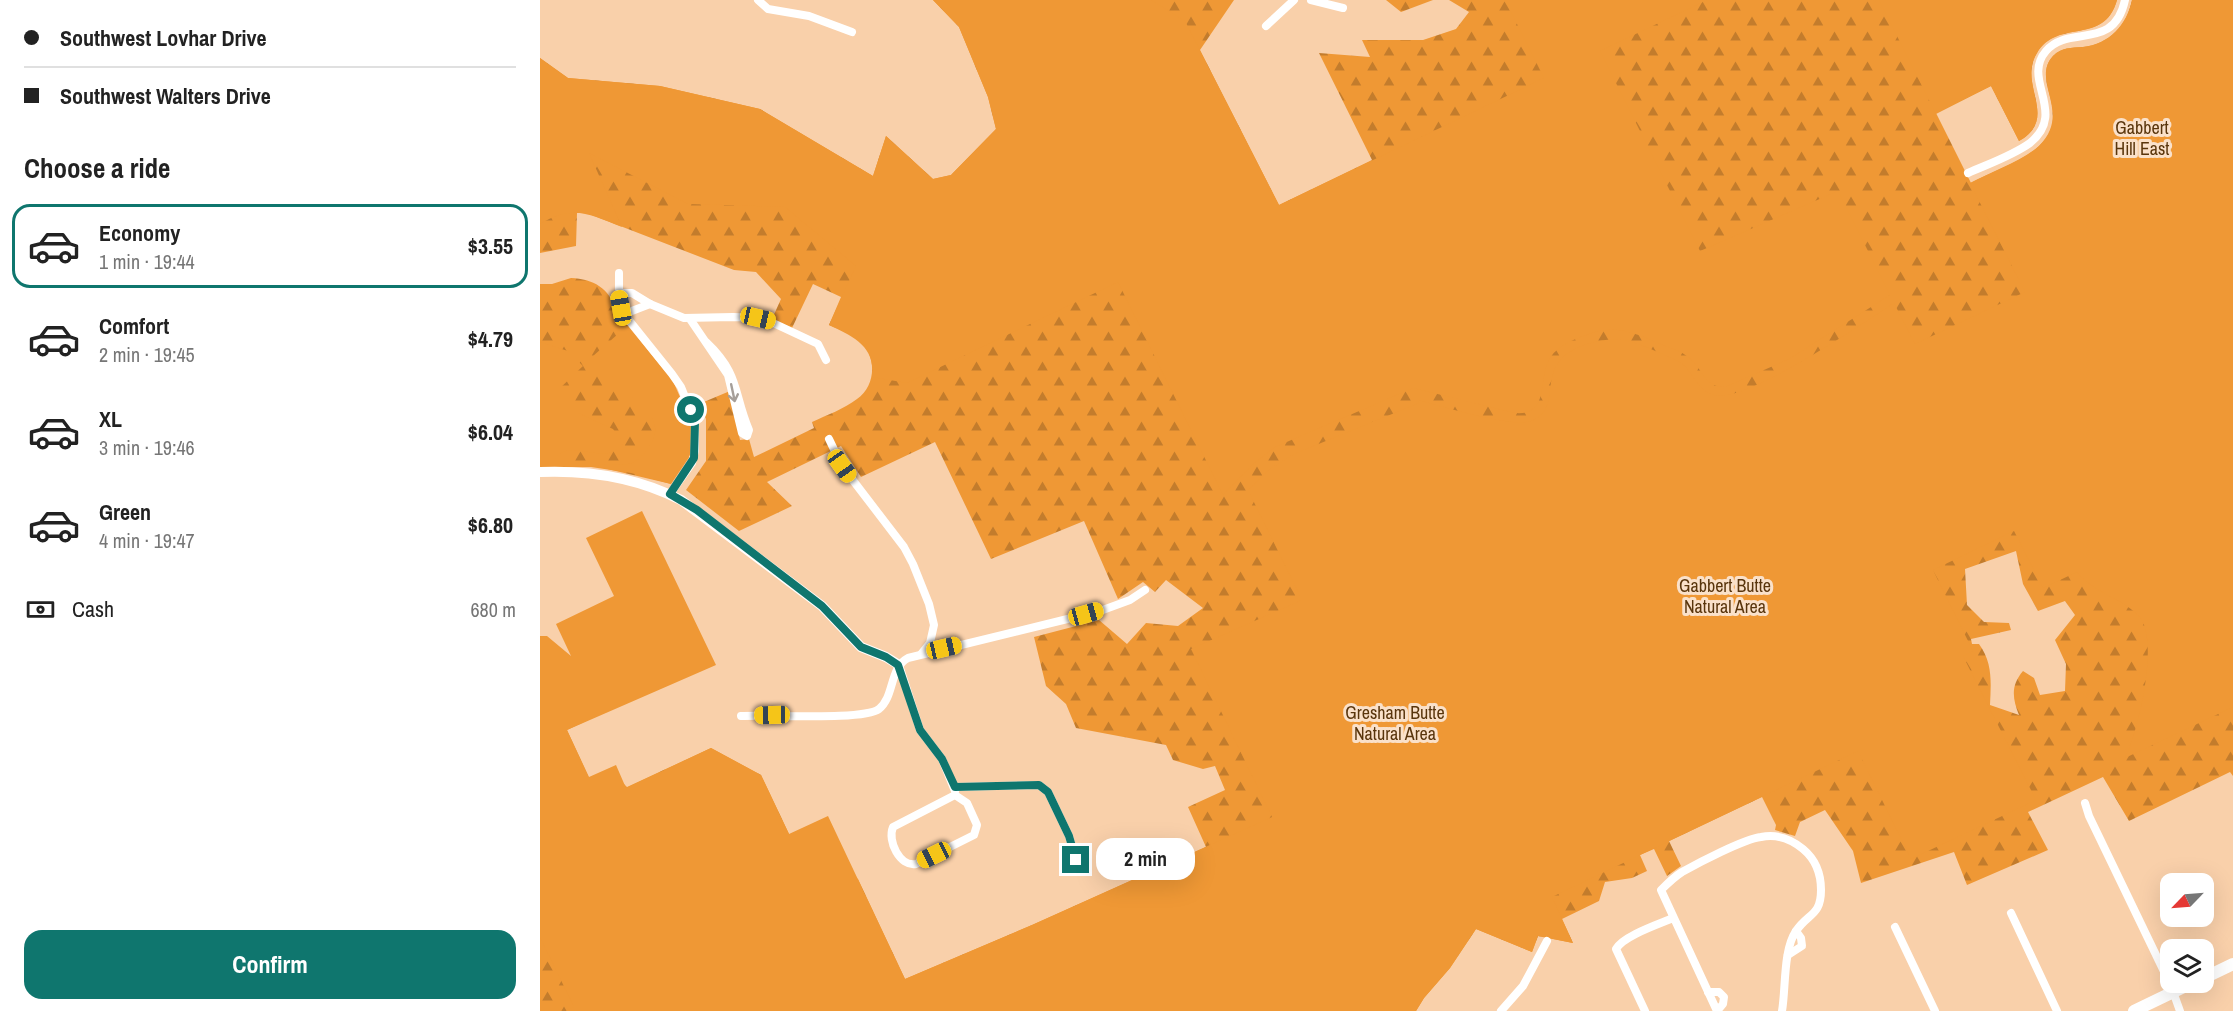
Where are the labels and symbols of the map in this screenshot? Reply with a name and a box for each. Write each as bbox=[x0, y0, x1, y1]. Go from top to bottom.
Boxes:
park label: Gabbert Hill East bbox=[2115, 115, 2169, 161]
car bbox=[609, 289, 633, 327]
car bbox=[738, 305, 778, 331]
one-way arrow bbox=[728, 382, 739, 402]
route start bbox=[677, 396, 704, 423]
car bbox=[824, 446, 860, 486]
park label: Gabbert Butte Natural Area bbox=[1679, 573, 1771, 619]
car bbox=[1066, 600, 1106, 628]
car bbox=[924, 635, 964, 661]
park label: Gresham Butte Natural Area bbox=[1345, 700, 1445, 746]
car bbox=[754, 706, 790, 724]
car bbox=[914, 839, 954, 871]
callout: 2 min bbox=[1097, 839, 1196, 881]
route end bbox=[1062, 846, 1089, 873]
north arrow bbox=[2160, 873, 2214, 927]

